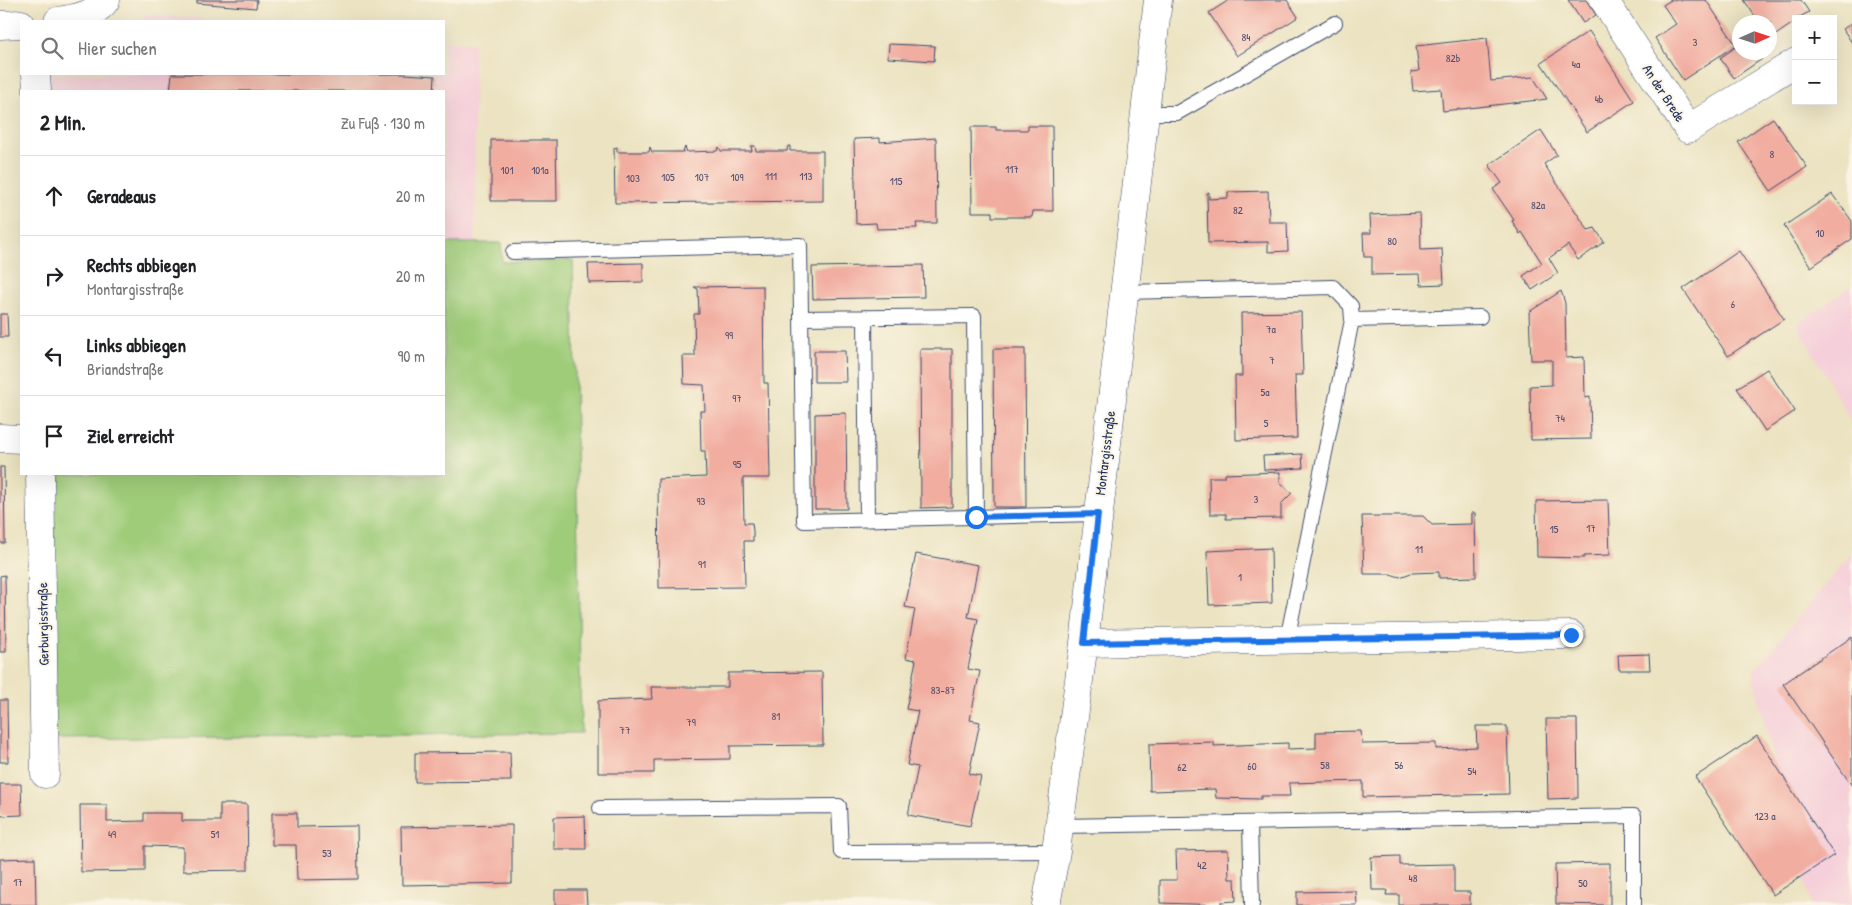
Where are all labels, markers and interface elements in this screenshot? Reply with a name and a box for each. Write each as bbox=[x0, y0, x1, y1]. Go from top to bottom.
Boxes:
north arrow bbox=[1732, 15, 1777, 60]
map controls bbox=[1792, 15, 1837, 105]
button: + bbox=[1792, 15, 1837, 60]
search box bbox=[20, 20, 445, 75]
house number: 84 bbox=[1242, 30, 1250, 44]
icon: search bbox=[38, 34, 66, 62]
text: Hier suchen bbox=[78, 35, 157, 61]
house number: 3 bbox=[1693, 35, 1698, 49]
house number: 82b bbox=[1446, 51, 1461, 65]
house number: 4a bbox=[1572, 57, 1581, 71]
street label: An der Brede bbox=[1639, 60, 1690, 126]
button: − bbox=[1792, 60, 1837, 105]
house number: 4b bbox=[1595, 92, 1604, 106]
text: 2 Min. bbox=[40, 108, 86, 137]
text: Zu Fuß · 130 m bbox=[341, 112, 425, 134]
house number: 8 bbox=[1770, 147, 1775, 161]
house number: 117 bbox=[1005, 162, 1019, 176]
house number: 101 bbox=[501, 163, 513, 177]
house number: 101a bbox=[531, 163, 549, 177]
house number: 111 bbox=[765, 169, 777, 183]
house number: 113 bbox=[800, 169, 813, 183]
house number: 105 bbox=[661, 170, 675, 184]
house number: 107 bbox=[695, 170, 709, 184]
house number: 109 bbox=[731, 170, 743, 184]
house number: 103 bbox=[626, 171, 640, 185]
house number: 115 bbox=[890, 174, 903, 188]
icon: ahead bbox=[40, 182, 68, 210]
text: Geradeaus bbox=[87, 183, 156, 209]
text: 20 m bbox=[396, 185, 425, 207]
house number: 82a bbox=[1531, 198, 1546, 212]
house number: 82 bbox=[1233, 203, 1243, 217]
house number: 10 bbox=[1816, 226, 1825, 240]
house number: 80 bbox=[1387, 234, 1397, 248]
text: Rechts abbiegen bbox=[87, 252, 196, 278]
icon: right bbox=[40, 262, 68, 290]
text: 20 m bbox=[396, 265, 425, 287]
text: Montargisstraße bbox=[87, 278, 184, 300]
house number: 6 bbox=[1731, 297, 1736, 311]
house number: 7a bbox=[1266, 322, 1277, 336]
house number: 99 bbox=[725, 328, 733, 342]
text: Links abbiegen bbox=[87, 332, 186, 358]
icon: left bbox=[40, 342, 68, 370]
text: 90 m bbox=[397, 345, 425, 367]
house number: 7 bbox=[1269, 353, 1275, 367]
text: Briandstraße bbox=[87, 358, 164, 380]
house number: 5a bbox=[1261, 385, 1270, 399]
house number: 97 bbox=[732, 391, 742, 405]
street label: Montargisstraße bbox=[1090, 409, 1120, 496]
house number: 74 bbox=[1555, 411, 1565, 425]
house number: 5 bbox=[1264, 416, 1269, 430]
icon: arrive bbox=[40, 422, 68, 450]
text: Ziel erreicht bbox=[87, 423, 174, 449]
house number: 95 bbox=[733, 457, 742, 471]
house number: 3 bbox=[1254, 492, 1259, 506]
house number: 93 bbox=[697, 494, 706, 508]
route start bbox=[965, 506, 988, 529]
house number: 17 bbox=[1586, 521, 1596, 535]
house number: 15 bbox=[1550, 522, 1559, 536]
house number: 11 bbox=[1415, 542, 1423, 556]
house number: 91 bbox=[698, 557, 706, 571]
house number: 1 bbox=[1238, 570, 1242, 584]
street label: Gerburgisstraße bbox=[32, 582, 54, 666]
route end bbox=[1560, 624, 1583, 647]
house number: 83-87 bbox=[931, 683, 955, 697]
house number: 81 bbox=[772, 709, 780, 723]
house number: 79 bbox=[686, 715, 696, 729]
house number: 77 bbox=[620, 723, 630, 737]
house number: 58 bbox=[1320, 758, 1330, 772]
house number: 56 bbox=[1394, 758, 1404, 772]
house number: 60 bbox=[1247, 759, 1257, 773]
house number: 62 bbox=[1177, 760, 1187, 774]
house number: 54 bbox=[1468, 764, 1476, 778]
house number: 123 a bbox=[1755, 809, 1776, 823]
house number: 49 bbox=[108, 827, 116, 841]
house number: 51 bbox=[211, 827, 219, 841]
house number: 53 bbox=[322, 846, 332, 860]
house number: 42 bbox=[1197, 858, 1207, 872]
house number: 48 bbox=[1409, 871, 1418, 885]
house number: 17 bbox=[13, 875, 23, 889]
house number: 50 bbox=[1578, 876, 1588, 890]

